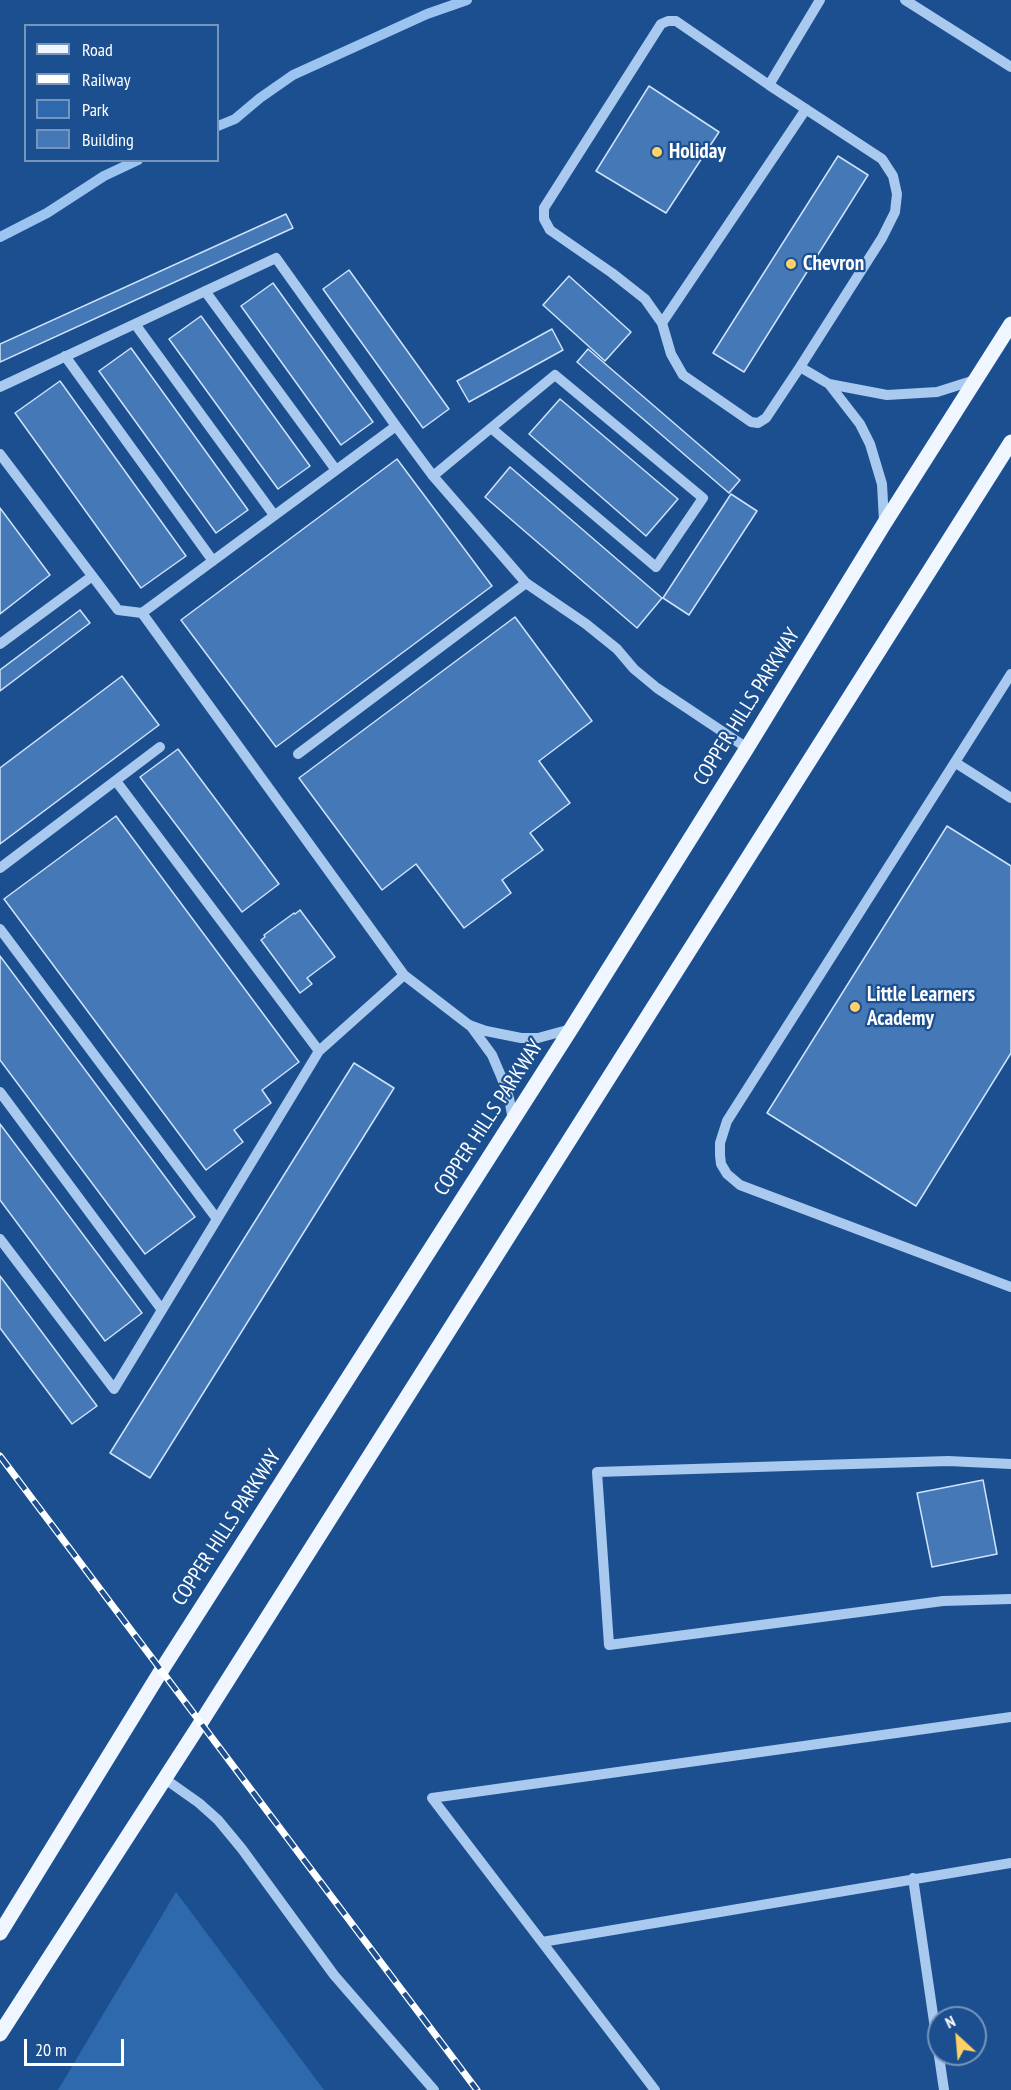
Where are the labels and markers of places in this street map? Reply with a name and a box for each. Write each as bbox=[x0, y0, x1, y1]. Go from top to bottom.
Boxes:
place label: Holiday bbox=[669, 139, 726, 165]
marker: Holiday bbox=[650, 145, 664, 159]
place label: Chevron bbox=[803, 251, 864, 277]
marker: Chevron bbox=[784, 257, 798, 271]
place label: Little Learners Academy bbox=[867, 982, 975, 1032]
marker: Little Learners Academy bbox=[848, 1000, 862, 1014]

